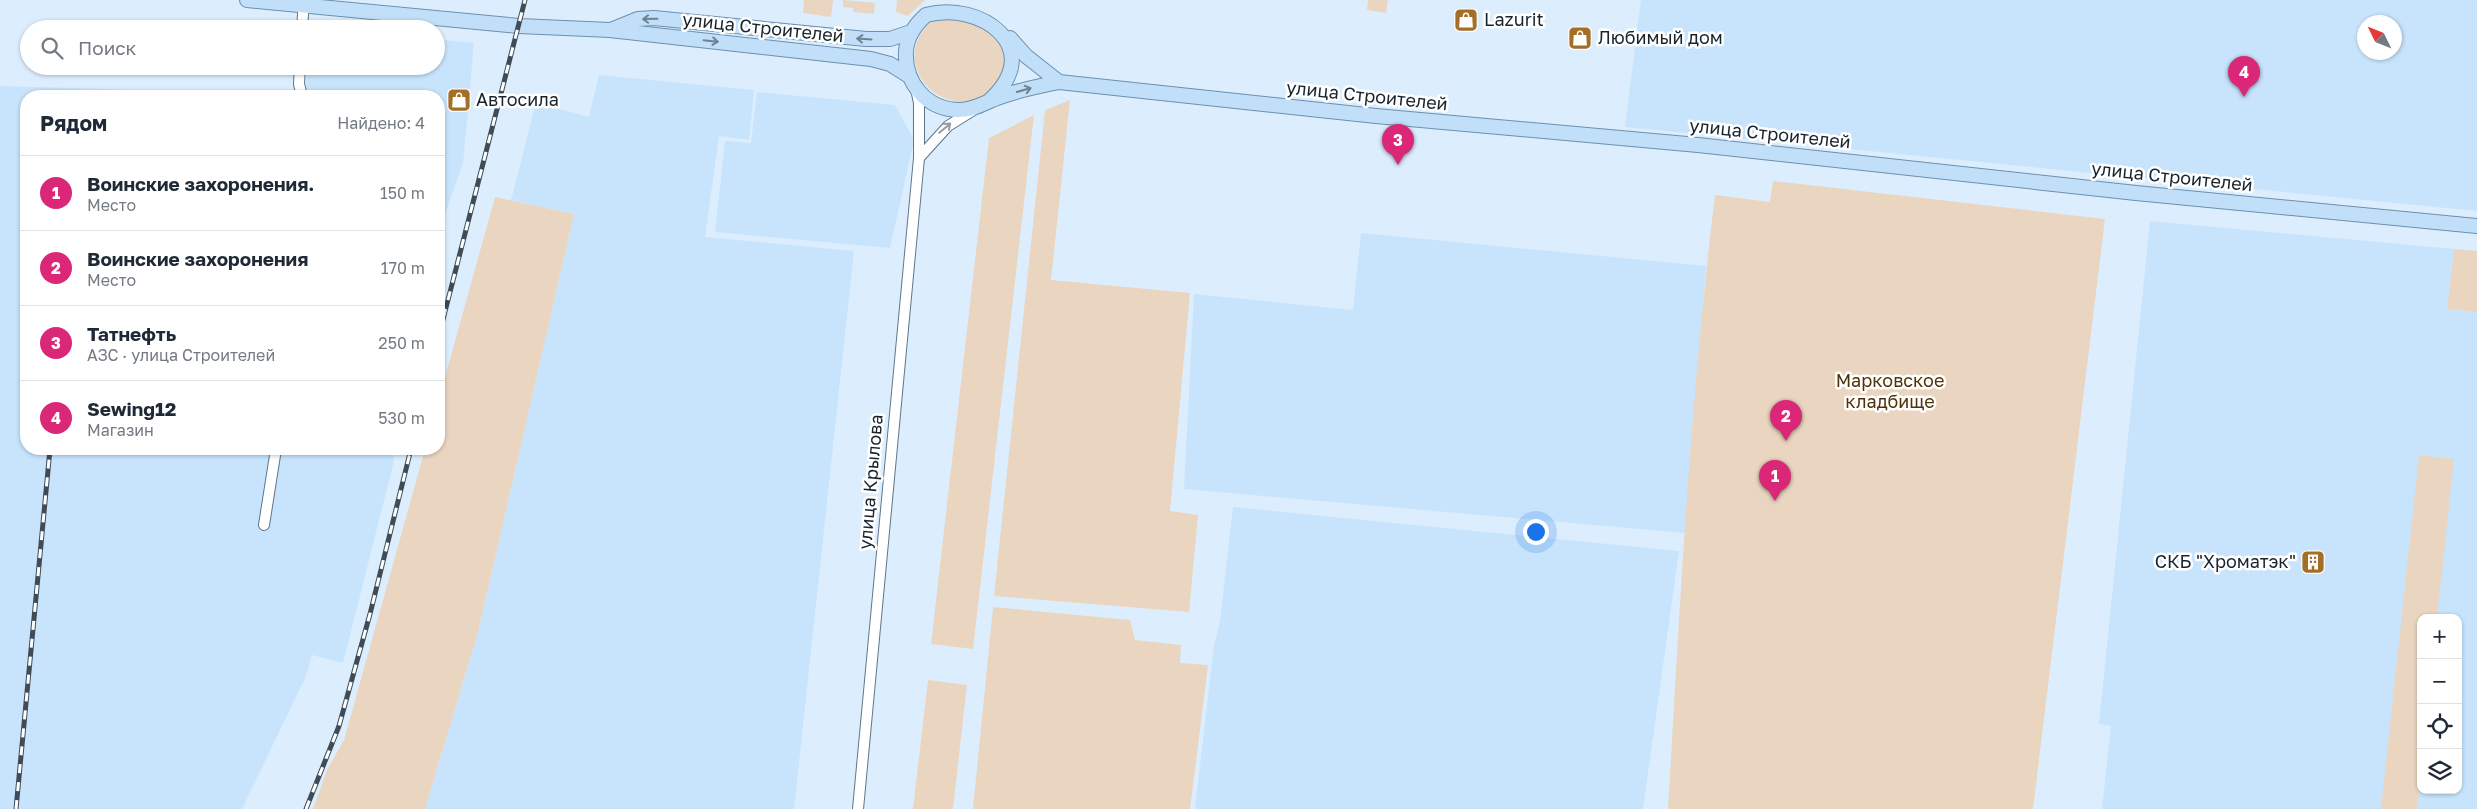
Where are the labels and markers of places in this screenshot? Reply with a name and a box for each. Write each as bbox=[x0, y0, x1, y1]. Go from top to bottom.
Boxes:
shop icon: Lazurit bbox=[1453, 7, 1479, 33]
place label: Lazurit bbox=[1484, 8, 1544, 30]
shop icon: Любимый дом bbox=[1567, 25, 1593, 51]
place label: Любимый дом bbox=[1598, 26, 1723, 48]
pin: 4 bbox=[2228, 56, 2260, 97]
shop icon: Автосила bbox=[446, 87, 472, 113]
place label: Автосила bbox=[476, 88, 559, 110]
pin: 3 bbox=[1382, 124, 1414, 165]
pin: 2 bbox=[1770, 400, 1802, 441]
pin: 1 bbox=[1759, 460, 1791, 501]
building icon: СКБ "Хроматэк" bbox=[2300, 549, 2326, 575]
place label: СКБ "Хроматэк" bbox=[2155, 550, 2296, 572]

